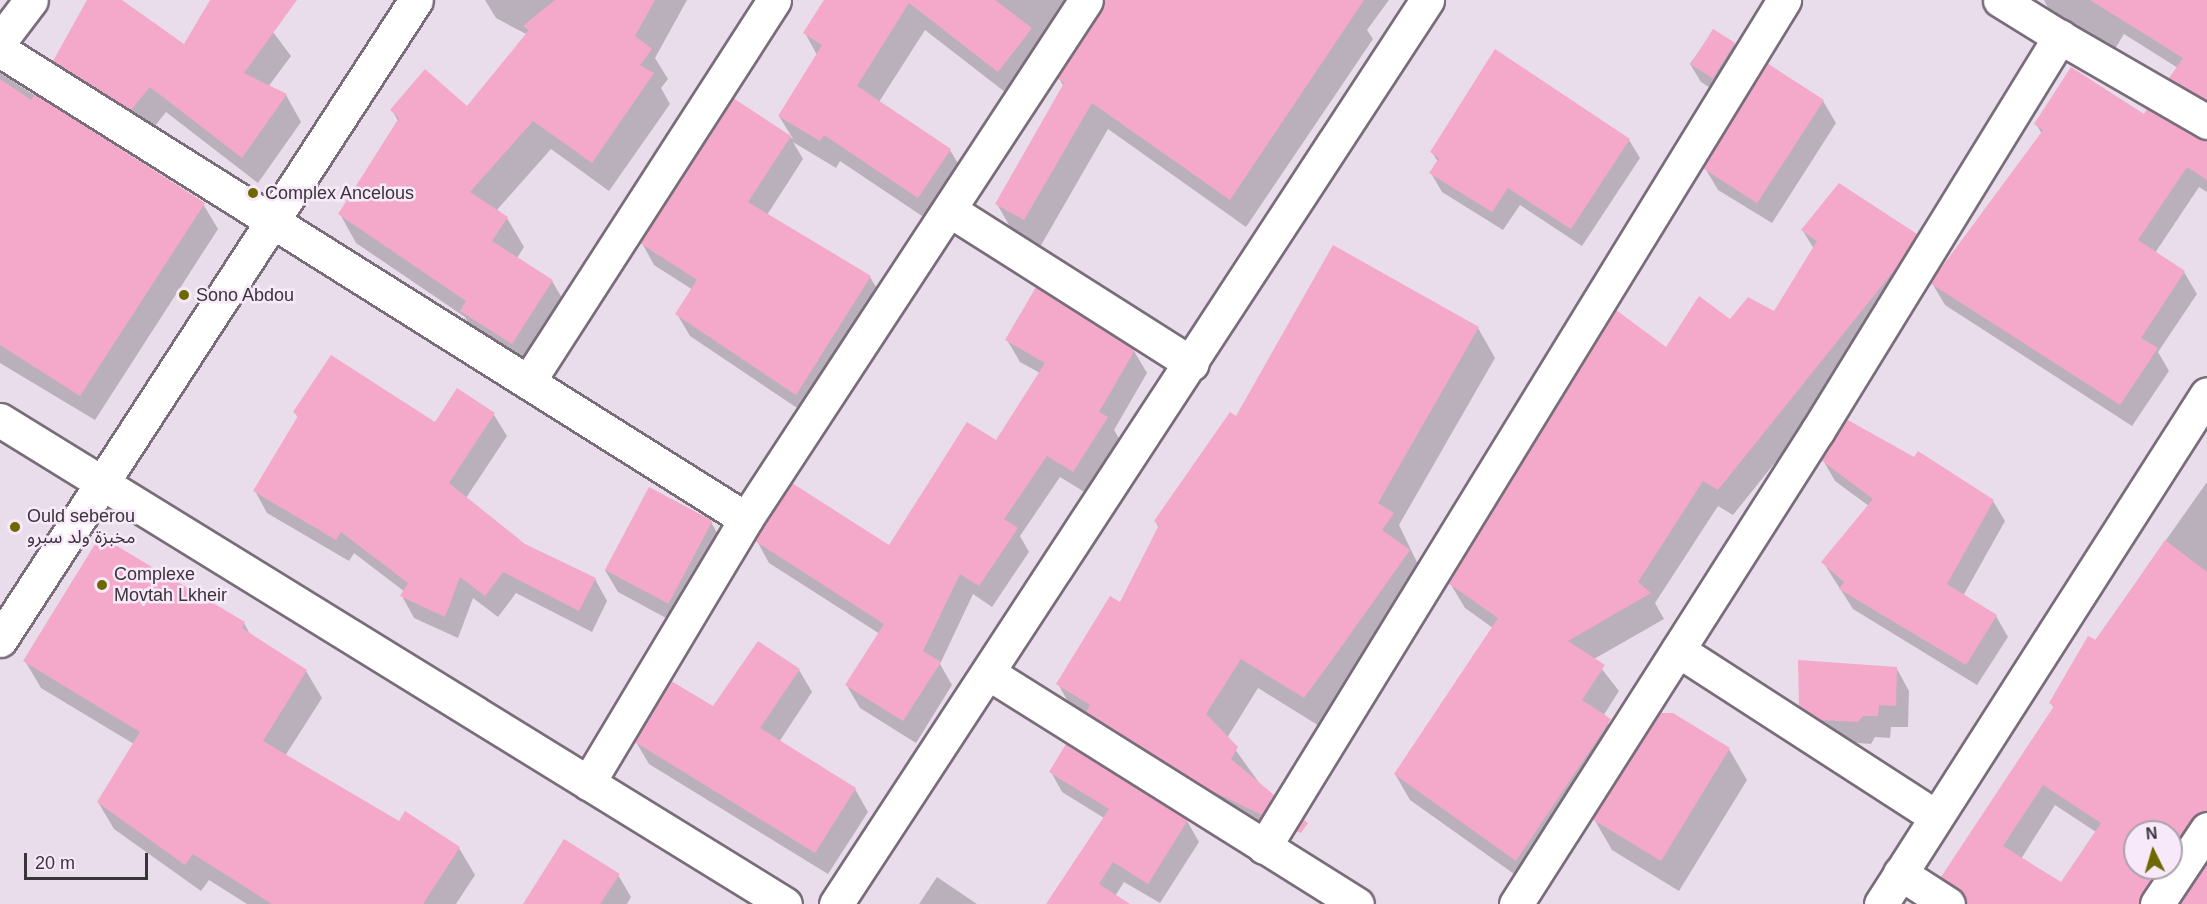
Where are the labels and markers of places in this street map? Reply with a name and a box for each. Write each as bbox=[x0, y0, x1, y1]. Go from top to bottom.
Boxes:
place label: Complex Ancelous bbox=[265, 182, 415, 204]
marker: Complex Ancelous bbox=[246, 186, 260, 200]
place label: Sono Abdou bbox=[196, 284, 295, 306]
marker: Sono Abdou bbox=[177, 288, 191, 302]
place label: Ould seberou مخبزة ولد سبرو bbox=[27, 506, 136, 548]
marker: Ould seberou مخبزة ولد سبرو bbox=[8, 520, 22, 534]
place label: Complexe Movtah Lkheir bbox=[114, 564, 227, 606]
marker: Complexe Movtah Lkheir bbox=[95, 578, 109, 592]

